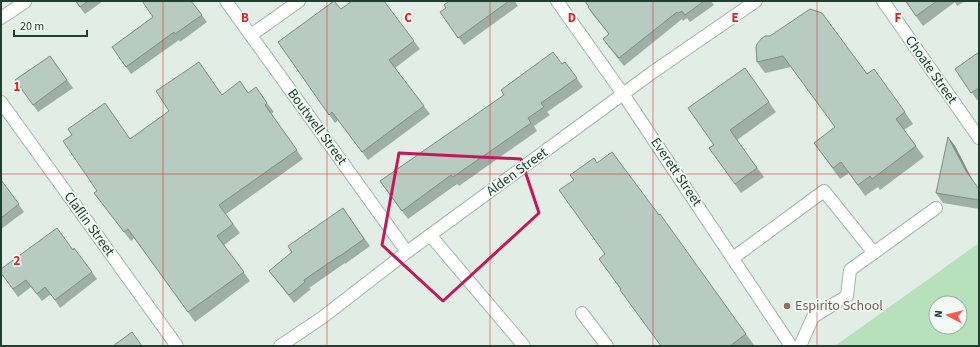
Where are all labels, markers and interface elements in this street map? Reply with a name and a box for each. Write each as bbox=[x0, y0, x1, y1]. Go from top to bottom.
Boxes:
text: B bbox=[241, 9, 249, 27]
text: C bbox=[404, 9, 412, 27]
text: D bbox=[568, 9, 576, 27]
text: E bbox=[731, 9, 739, 27]
text: F bbox=[895, 9, 902, 27]
scale bar bbox=[14, 12, 87, 38]
text: 20 m bbox=[20, 18, 44, 35]
street label: Choate Street bbox=[900, 32, 962, 108]
text: 1 bbox=[14, 78, 21, 96]
street label: Boutwell Street bbox=[282, 85, 352, 170]
street label: Everett Street bbox=[646, 134, 707, 211]
street label: Alden Street bbox=[482, 143, 552, 201]
street label: Claflin Street bbox=[59, 188, 119, 261]
text: 2 bbox=[14, 252, 21, 270]
north arrow bbox=[928, 295, 968, 335]
place label: Espirito School bbox=[795, 296, 883, 316]
marker: Espirito School bbox=[782, 301, 792, 311]
text: N bbox=[931, 309, 946, 318]

